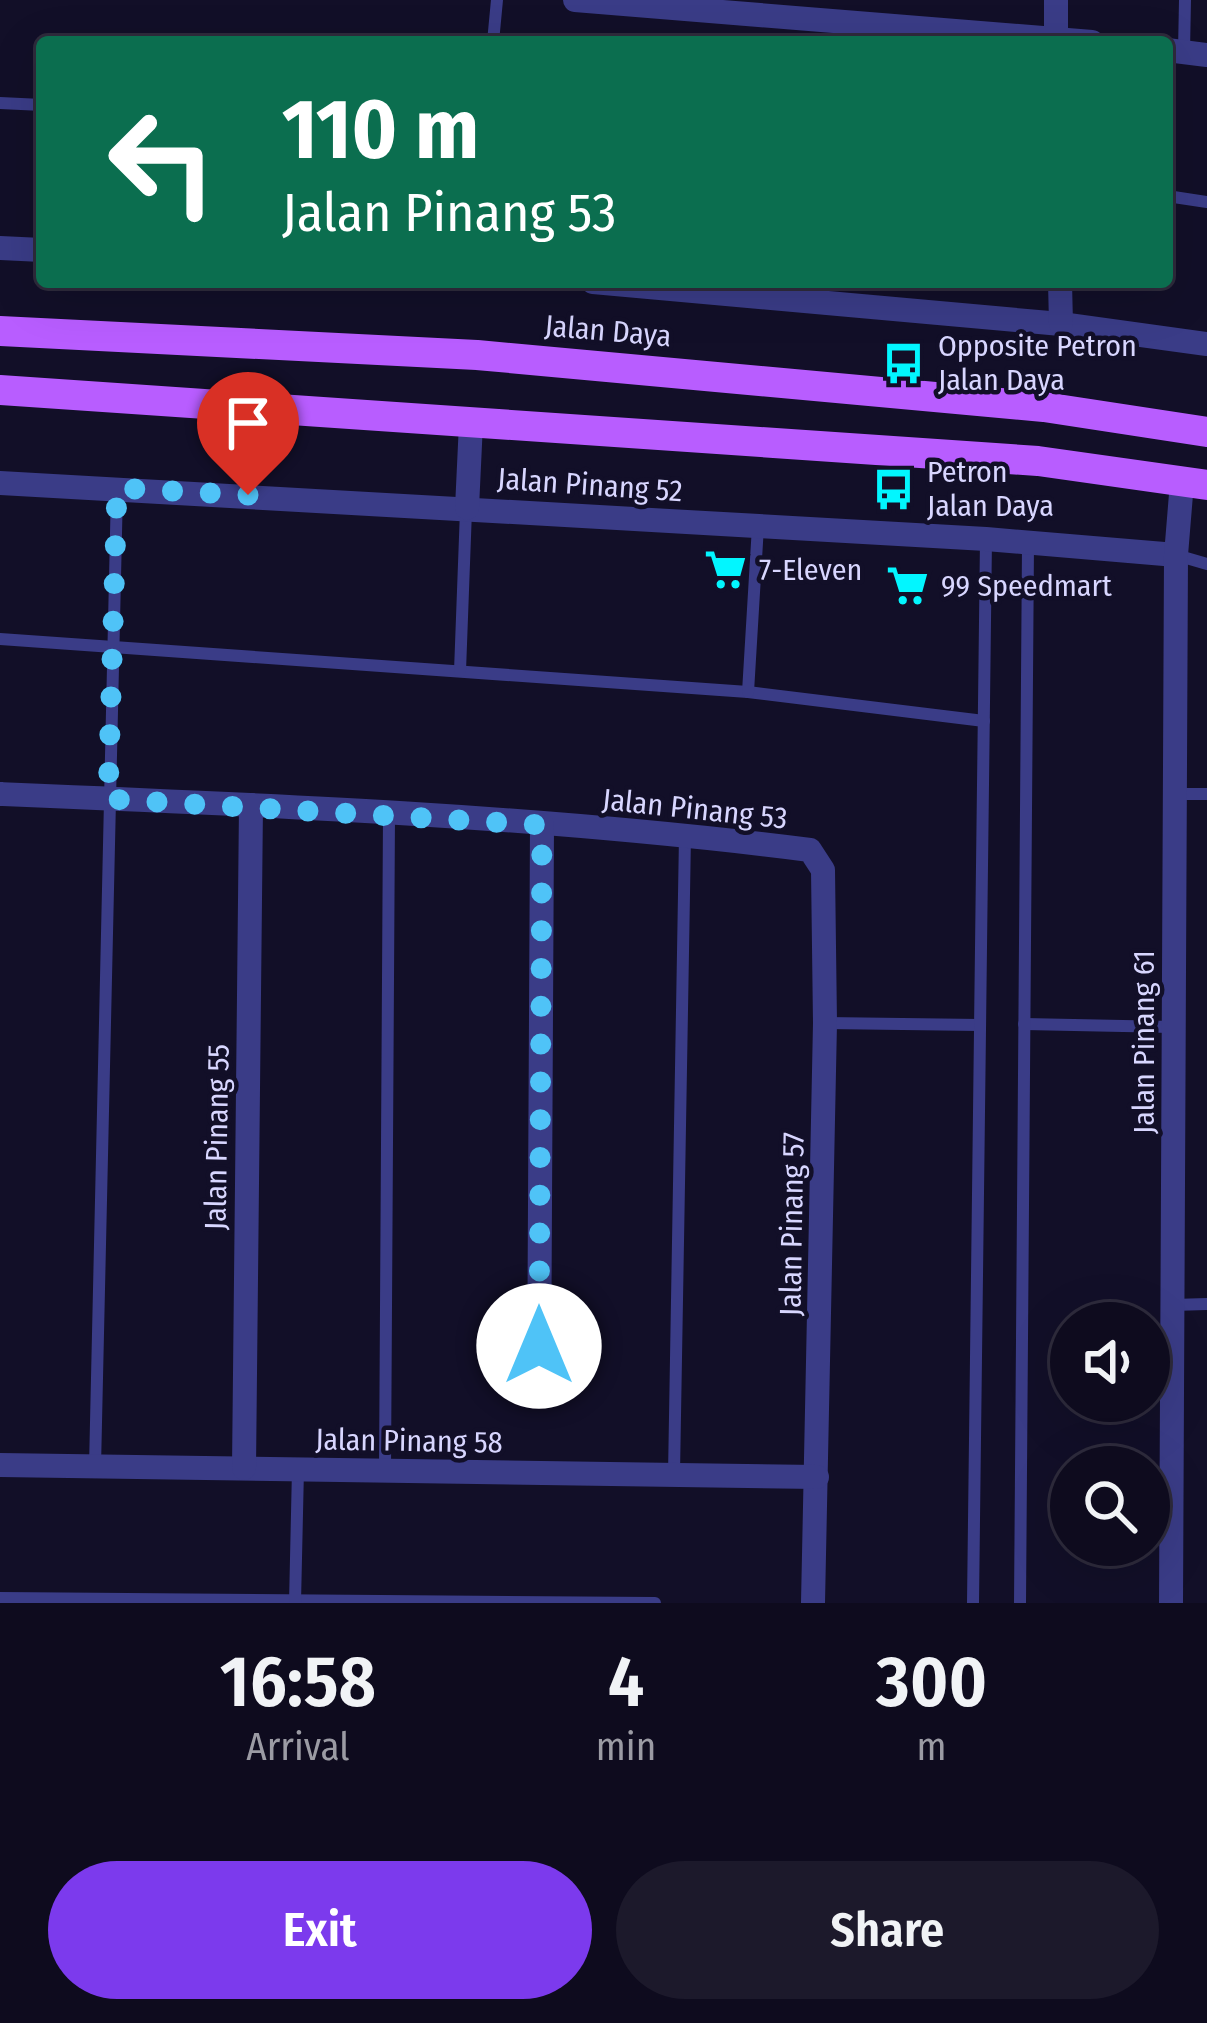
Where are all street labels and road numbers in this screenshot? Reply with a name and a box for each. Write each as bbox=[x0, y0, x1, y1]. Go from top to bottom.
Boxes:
street label: Jalan Daya bbox=[543, 308, 673, 354]
street label: Jalan Pinang 52 bbox=[496, 461, 684, 509]
street label: Jalan Pinang 53 bbox=[601, 781, 789, 837]
street label: Jalan Pinang 61 bbox=[1126, 950, 1162, 1134]
street label: Jalan Pinang 55 bbox=[197, 1044, 237, 1230]
street label: Jalan Pinang 57 bbox=[772, 1132, 812, 1316]
street label: Jalan Pinang 58 bbox=[315, 1421, 503, 1461]

